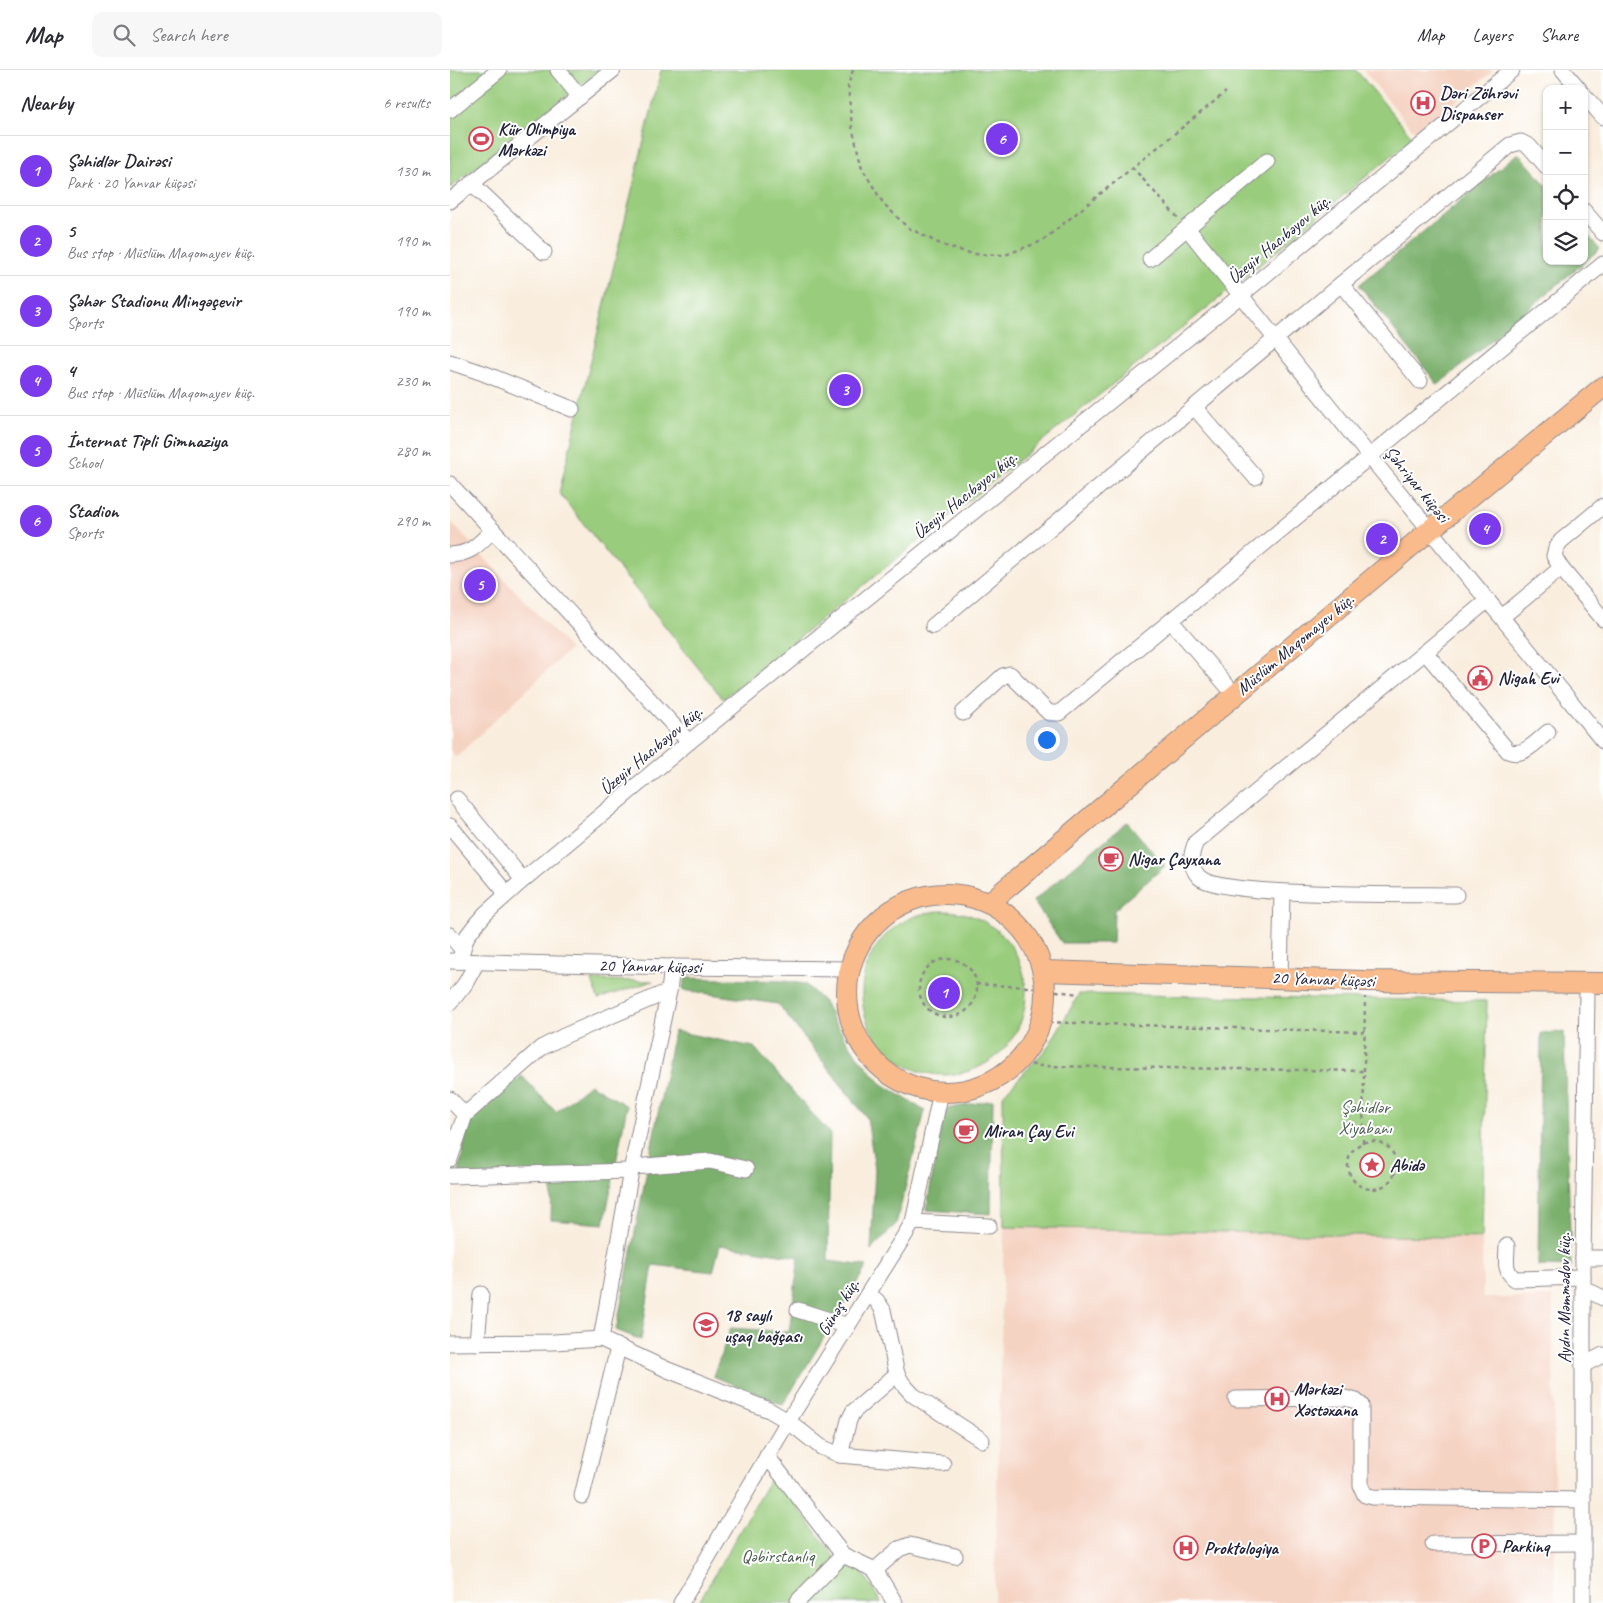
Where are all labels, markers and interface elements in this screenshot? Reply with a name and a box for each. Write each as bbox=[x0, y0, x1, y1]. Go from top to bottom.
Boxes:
search box bbox=[92, 12, 442, 57]
text: Map bbox=[25, 20, 62, 50]
icon: search bbox=[110, 21, 138, 49]
text: Search here bbox=[150, 23, 228, 47]
text: Map bbox=[1417, 24, 1445, 46]
text: Layers bbox=[1473, 24, 1512, 46]
text: Share bbox=[1540, 24, 1578, 46]
place label: Dəri Zöhrəvi Dispanser bbox=[1440, 82, 1520, 125]
map controls bbox=[1543, 85, 1588, 265]
button: + bbox=[1543, 85, 1588, 130]
text: Nearby bbox=[20, 90, 73, 116]
hospital icon: Dəri Zöhrəvi Dispanser bbox=[1410, 90, 1436, 116]
text: 6 results bbox=[383, 93, 430, 113]
place label: Kür Olimpiya Mərkəzi bbox=[498, 118, 576, 161]
pin: 6 bbox=[986, 120, 1018, 158]
sports icon: Kür Olimpiya Mərkəzi bbox=[468, 126, 494, 152]
button: − bbox=[1543, 130, 1588, 175]
text: Şəhidlər Dairəsi bbox=[67, 149, 171, 173]
text: 1 bbox=[32, 161, 40, 181]
text: 130 m bbox=[396, 161, 430, 181]
text: Park · 20 Yanvar küçəsi bbox=[67, 173, 195, 193]
button: locate bbox=[1543, 175, 1588, 220]
street label: Üzeyir Hacıbəyov küç. bbox=[1223, 189, 1335, 288]
text: 5 bbox=[67, 219, 75, 243]
button: layers bbox=[1543, 220, 1588, 265]
text: 2 bbox=[32, 231, 40, 251]
text: 190 m bbox=[396, 231, 430, 251]
text: Bus stop · Müslüm Maqomayev küç. bbox=[67, 243, 254, 263]
text: Şəhər Stadionu Mingəçevir bbox=[67, 289, 241, 313]
text: 3 bbox=[32, 301, 40, 321]
text: 190 m bbox=[396, 301, 430, 321]
text: Sports bbox=[67, 313, 103, 333]
text: 4 bbox=[67, 359, 76, 383]
text: 4 bbox=[32, 371, 40, 391]
text: 230 m bbox=[396, 371, 430, 391]
pin: 3 bbox=[829, 371, 861, 409]
text: Bus stop · Müslüm Maqomayev küç. bbox=[67, 383, 254, 403]
text: İnternat Tipli Gimnaziya bbox=[67, 429, 227, 453]
text: 5 bbox=[33, 441, 39, 461]
text: 280 m bbox=[396, 441, 430, 461]
street label: Şəhriyar küçəsi bbox=[1380, 441, 1456, 529]
street label: Üzeyir Hacıbəyov küç. bbox=[909, 446, 1022, 544]
text: School bbox=[67, 453, 101, 473]
text: Stadion bbox=[67, 499, 119, 523]
pin: 4 bbox=[1469, 510, 1501, 548]
text: 6 bbox=[32, 511, 40, 531]
text: 290 m bbox=[396, 511, 430, 531]
pin: 2 bbox=[1366, 520, 1398, 558]
text: Sports bbox=[67, 523, 103, 543]
pin: 5 bbox=[464, 566, 496, 604]
street label: Müslüm Maqomayev küç. bbox=[1232, 588, 1359, 700]
public building icon: Nigah Evi bbox=[1467, 665, 1493, 691]
place label: Nigah Evi bbox=[1498, 667, 1561, 689]
street label: Üzeyir Hacıbəyov küç. bbox=[595, 700, 707, 799]
your location bbox=[1034, 727, 1060, 753]
cafe icon: Nigar Çayxana bbox=[1098, 846, 1124, 872]
place label: Nigar Çayxana bbox=[1128, 848, 1221, 871]
street label: 20 Yanvar küçəsi bbox=[598, 954, 704, 978]
street label: 20 Yanvar küçəsi bbox=[1271, 966, 1378, 992]
pin: 1 bbox=[928, 974, 960, 1012]
park label: Şəhidlər Xiyabanı bbox=[1338, 1096, 1392, 1139]
cafe icon: Miran Çay Evi bbox=[953, 1118, 979, 1144]
place label: Miran Çay Evi bbox=[984, 1120, 1076, 1143]
place icon: Abidə bbox=[1359, 1152, 1385, 1178]
place label: Abidə bbox=[1390, 1154, 1426, 1176]
street label: Aydın Məmmədov küç. bbox=[1553, 1232, 1575, 1363]
street label: Günəş küç. bbox=[812, 1274, 864, 1340]
place label: 18 saylı uşaq bağçası bbox=[724, 1304, 803, 1347]
school or university icon: 18 saylı uşaq bağçası bbox=[693, 1312, 719, 1338]
place label: Mərkəzi Xəstəxana bbox=[1294, 1378, 1359, 1421]
hospital icon: Mərkəzi Xəstəxana bbox=[1264, 1386, 1290, 1412]
parking icon: Parkinq bbox=[1471, 1533, 1497, 1559]
hospital icon: Proktologiya bbox=[1173, 1535, 1199, 1561]
place label: Parkinq bbox=[1502, 1535, 1551, 1557]
place label: Proktologiya bbox=[1204, 1537, 1280, 1559]
park label: Qəbirstanlıq bbox=[741, 1545, 816, 1567]

